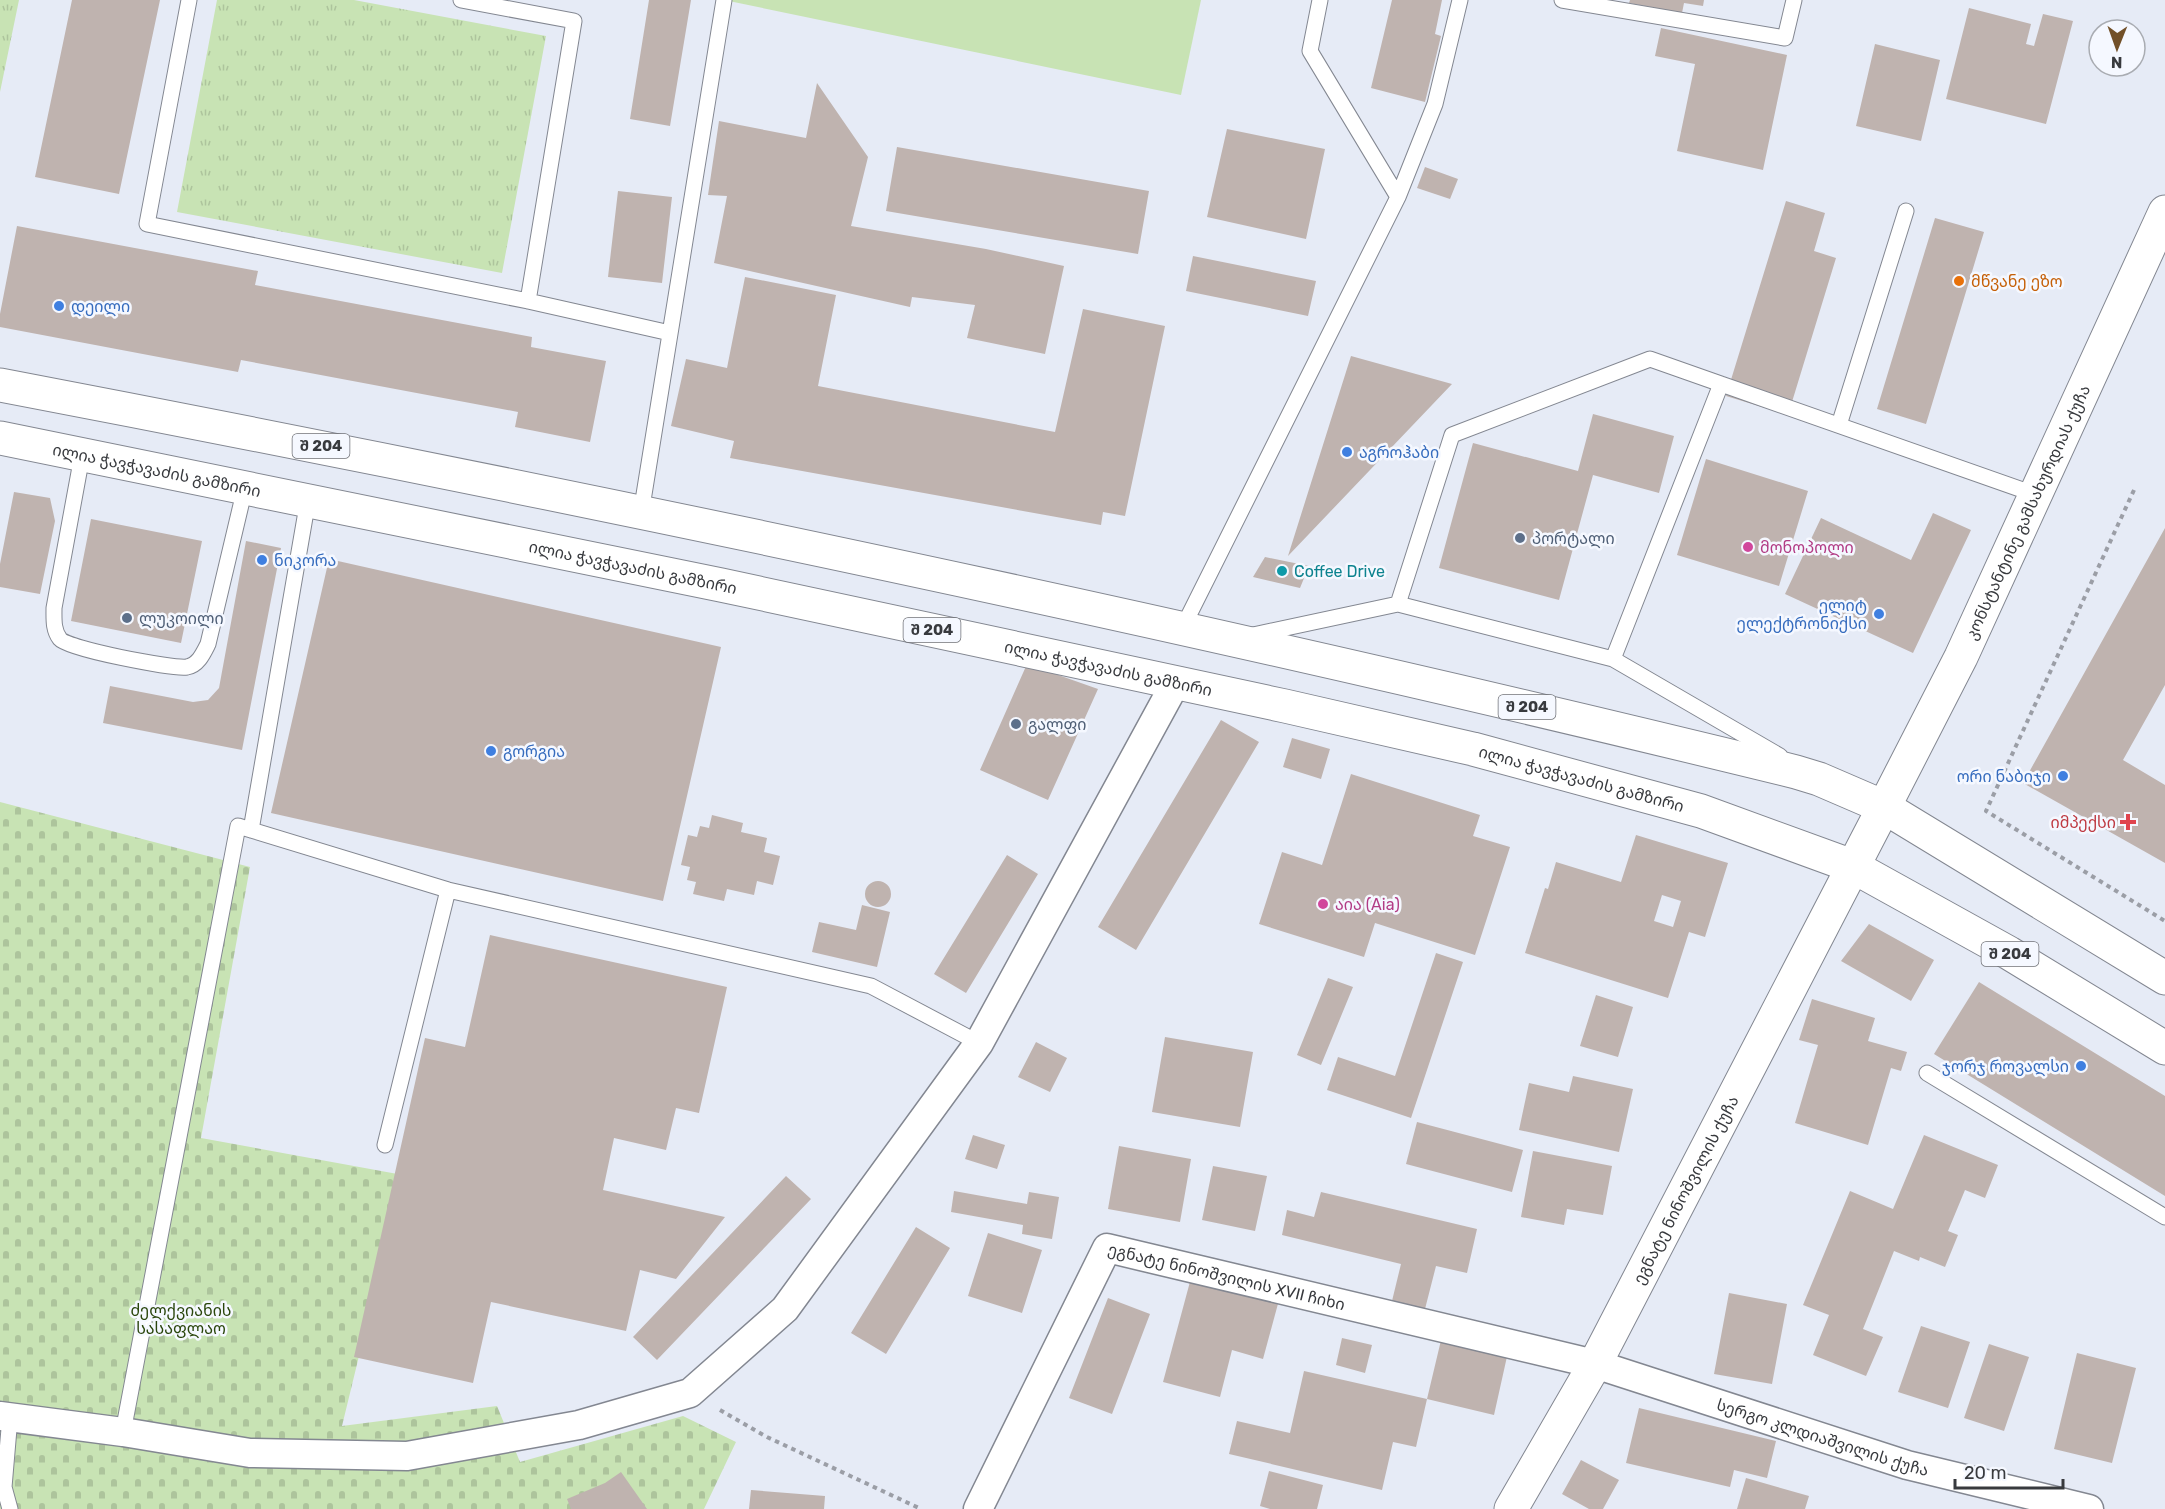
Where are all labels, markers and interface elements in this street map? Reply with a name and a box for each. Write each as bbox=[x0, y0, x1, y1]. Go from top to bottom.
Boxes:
north arrow bbox=[2087, 18, 2147, 78]
text: N bbox=[2111, 53, 2123, 72]
place label: მწვანე ეზო bbox=[1971, 272, 2063, 291]
marker: მწვანე ეზო bbox=[1952, 274, 1966, 288]
place label: დეილი bbox=[71, 297, 130, 317]
marker: დეილი bbox=[52, 299, 66, 313]
street label: კონსტანტინე გამსახურდიას ქუჩა bbox=[1961, 382, 2094, 643]
road number: შ 204 bbox=[292, 434, 350, 458]
street label: ილია ჭავჭავაძის გამზირი bbox=[51, 440, 262, 501]
place label: აგროჰაბი bbox=[1359, 443, 1439, 462]
marker: აგროჰაბი bbox=[1340, 445, 1354, 459]
place label: პორტალი bbox=[1532, 529, 1615, 549]
marker: პორტალი bbox=[1513, 531, 1527, 545]
street label: ილია ჭავჭავაძის გამზირი bbox=[527, 537, 739, 598]
place label: მონოპოლი bbox=[1760, 538, 1854, 558]
marker: მონოპოლი bbox=[1741, 540, 1755, 554]
place label: ნიკორა bbox=[274, 551, 336, 570]
marker: ნიკორა bbox=[255, 553, 269, 567]
place label: Coffee Drive bbox=[1294, 562, 1385, 581]
marker: Coffee Drive bbox=[1275, 564, 1289, 578]
place label: ელიტ ელექტრონიქსი bbox=[1737, 596, 1867, 634]
marker: ელიტ ელექტრონიქსი bbox=[1872, 607, 1886, 621]
place label: ლუკოილი bbox=[139, 609, 224, 629]
marker: ლუკოილი bbox=[120, 611, 134, 625]
road number: შ 204 bbox=[904, 618, 960, 642]
street label: ილია ჭავჭავაძის გამზირი bbox=[1003, 637, 1214, 700]
road number: შ 204 bbox=[1498, 695, 1556, 719]
place label: გალფი bbox=[1028, 715, 1086, 735]
marker: გალფი bbox=[1009, 717, 1023, 731]
place label: გორგია bbox=[503, 742, 565, 761]
street label: ილია ჭავჭავაძის გამზირი bbox=[1477, 742, 1686, 816]
marker: გორგია bbox=[484, 744, 498, 758]
place label: ორი ნაბიჯი bbox=[1957, 767, 2051, 786]
marker: ორი ნაბიჯი bbox=[2056, 769, 2070, 783]
place label: იმპექსი bbox=[2051, 813, 2116, 832]
marker: იმპექსი bbox=[2121, 815, 2135, 829]
place label: აია (Aia) bbox=[1335, 895, 1400, 914]
marker: აია (Aia) bbox=[1316, 897, 1330, 911]
road number: შ 204 bbox=[1982, 942, 2038, 966]
place label: ჯორჯ როვალსი bbox=[1942, 1057, 2069, 1077]
marker: ჯორჯ როვალსი bbox=[2074, 1059, 2088, 1073]
street label: ეგნატე ნინოშვილის ქუჩა bbox=[1629, 1092, 1743, 1287]
street label: ეგნატე ნინოშვილის XVII ჩიხი bbox=[1106, 1240, 1347, 1314]
park label: ძელქვიანის სასაფლაო bbox=[130, 1301, 232, 1339]
street label: სერგო კლდიაშვილის ქუჩა bbox=[1714, 1395, 1931, 1480]
scale bar bbox=[1955, 1452, 2063, 1490]
text: 20 m bbox=[1964, 1462, 2006, 1484]

